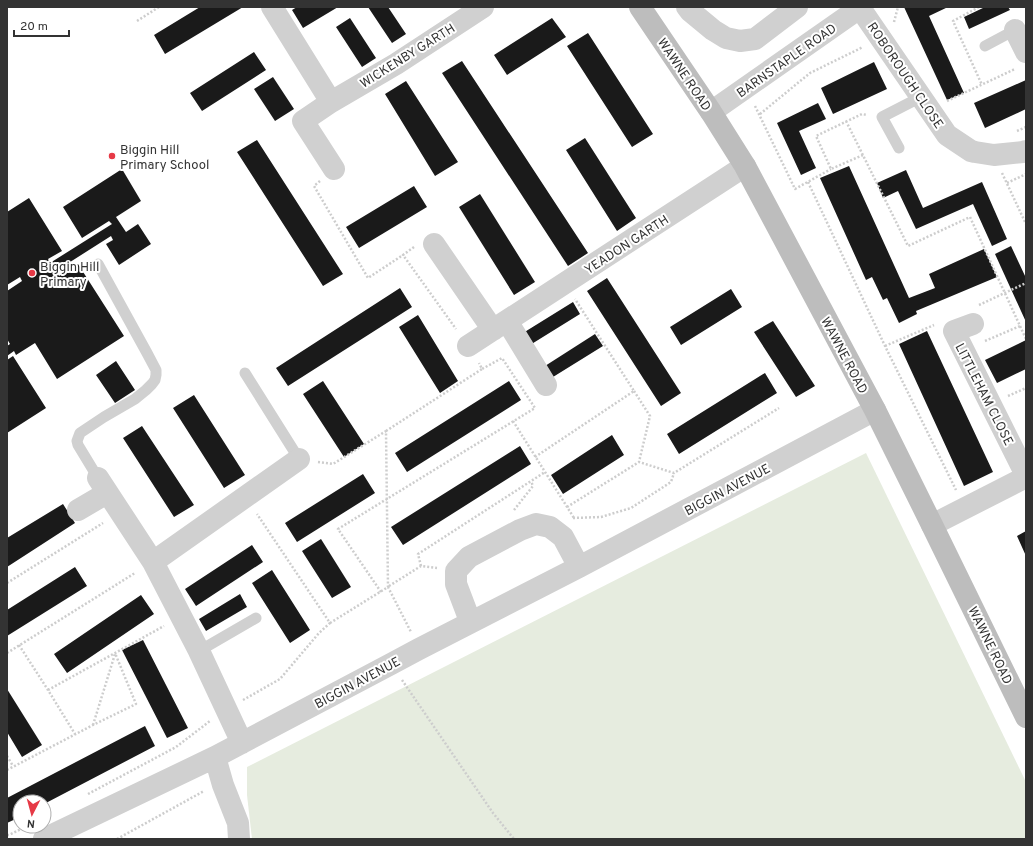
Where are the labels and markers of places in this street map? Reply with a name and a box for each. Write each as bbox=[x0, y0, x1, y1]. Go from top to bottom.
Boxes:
place label: Biggin Hill Primary School bbox=[120, 143, 209, 174]
marker: Biggin Hill Primary School bbox=[107, 151, 117, 161]
place label: Biggin Hill Primary bbox=[40, 260, 99, 291]
marker: Biggin Hill Primary bbox=[27, 268, 37, 278]

